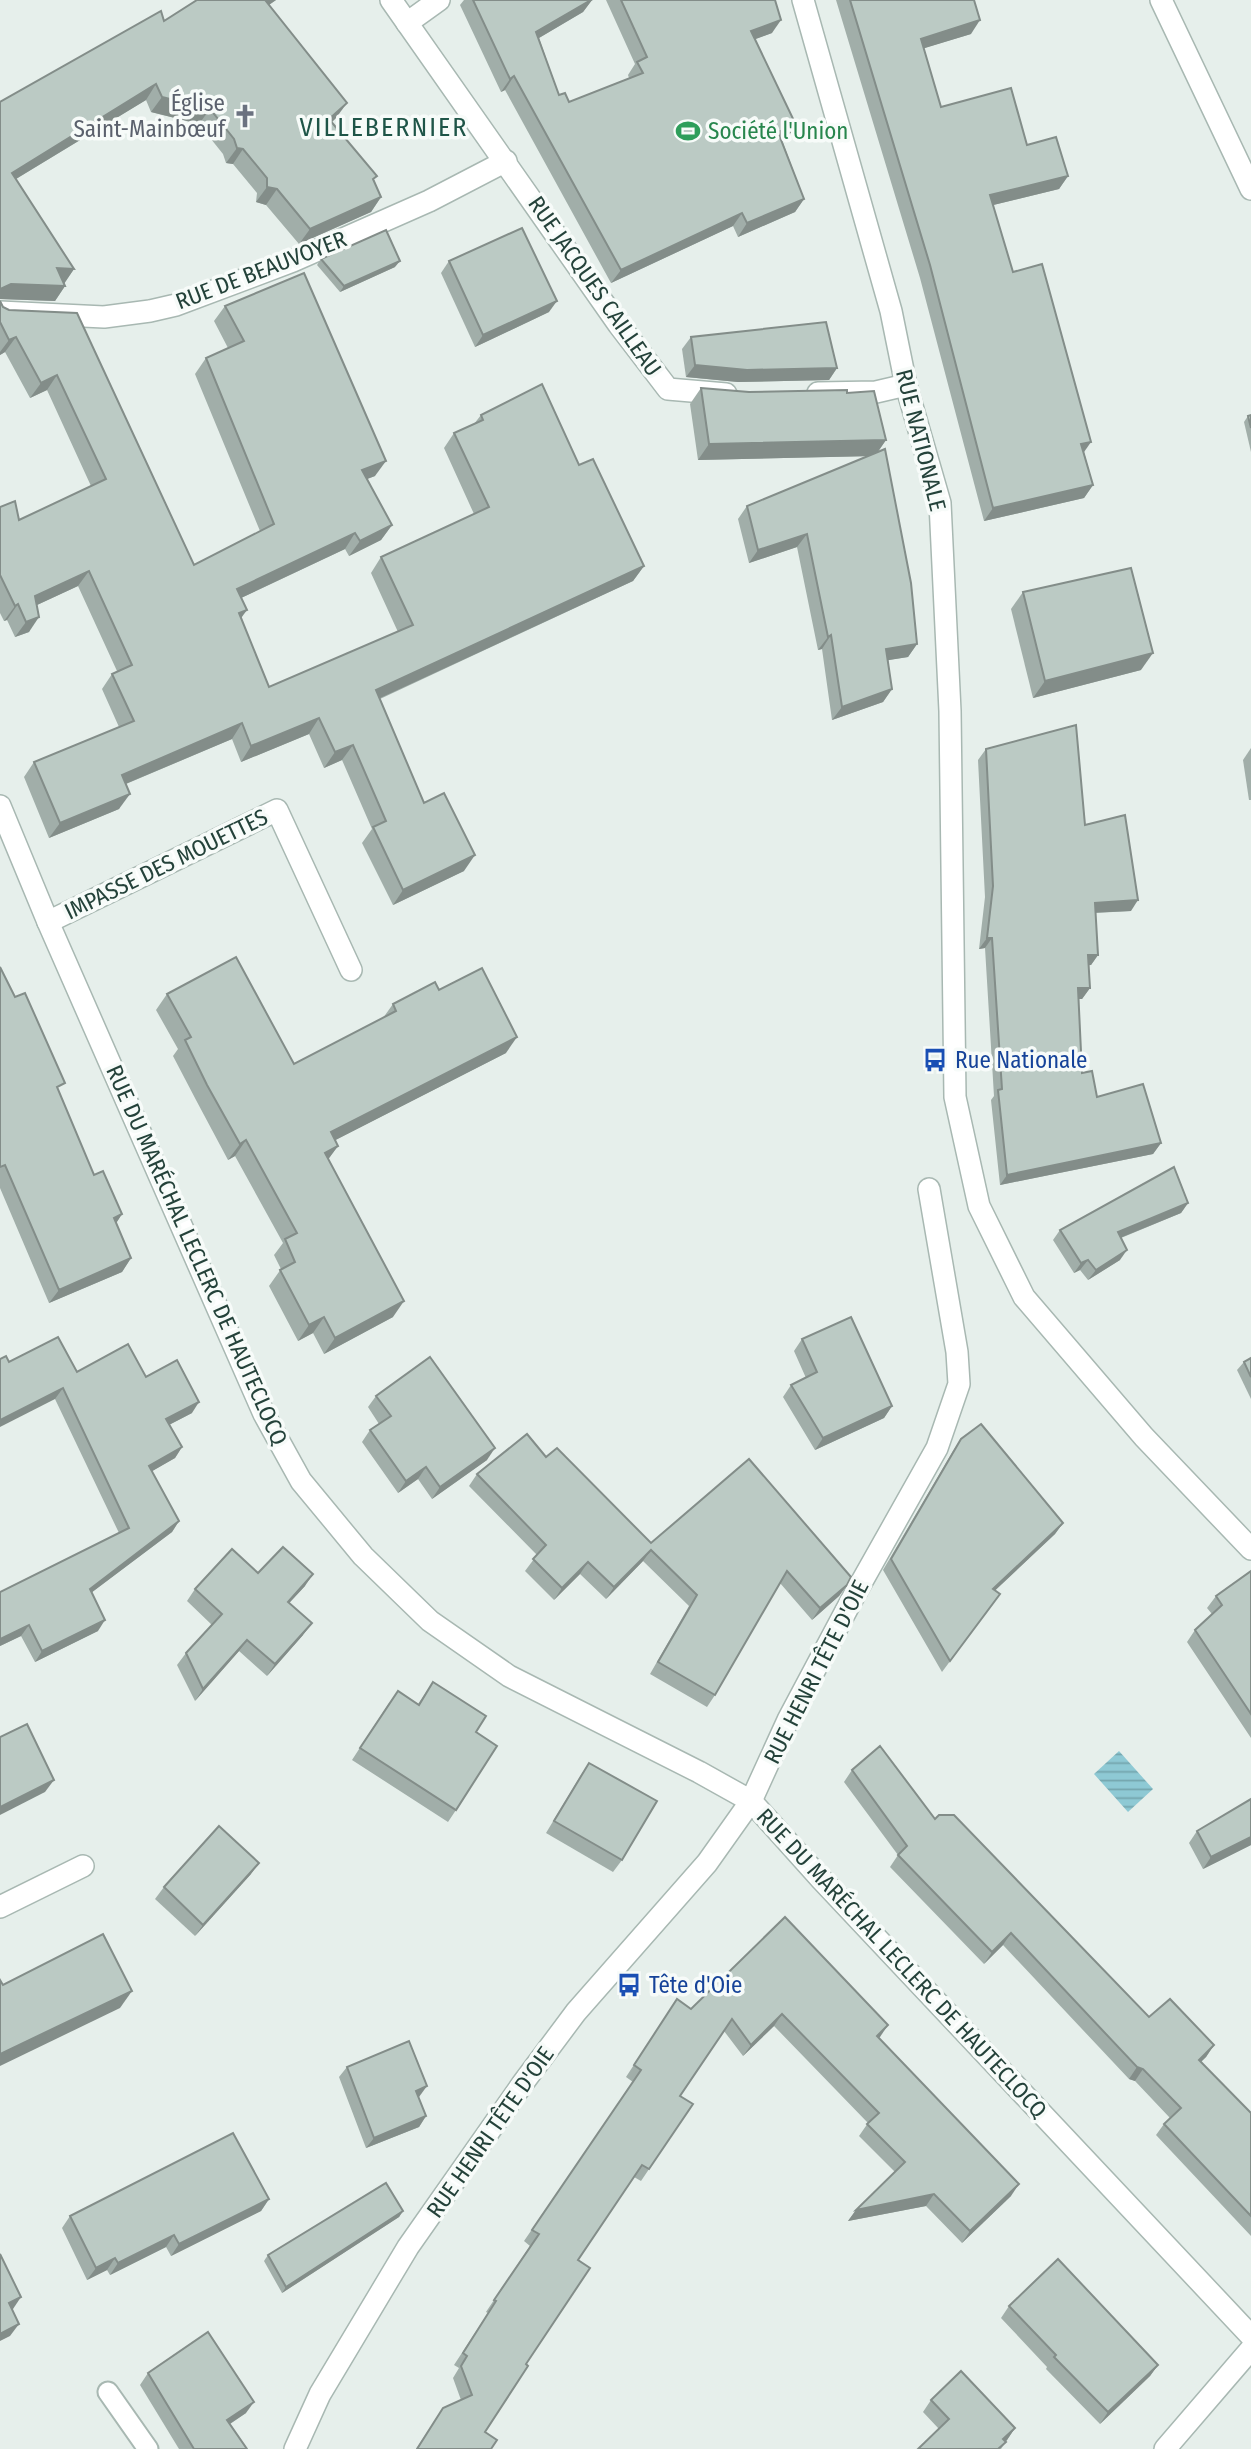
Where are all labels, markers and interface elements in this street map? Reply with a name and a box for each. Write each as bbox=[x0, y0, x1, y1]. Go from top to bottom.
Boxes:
place label: Église Saint-Mainbœuf bbox=[73, 88, 227, 143]
church icon: Église Saint-Mainbœuf bbox=[231, 102, 259, 130]
district label: VILLEBERNIER bbox=[300, 112, 468, 143]
sports icon: Société l'Union bbox=[674, 117, 702, 145]
place label: Société l'Union bbox=[708, 117, 848, 145]
street label: RUE JACQUES CAILLEAU bbox=[522, 191, 668, 381]
street label: RUE DE BEAUVOYER bbox=[172, 224, 351, 315]
street label: RUE NATIONALE bbox=[890, 366, 952, 514]
street label: IMPASSE DES MOUETTES bbox=[60, 803, 272, 925]
bus stop icon: Rue Nationale bbox=[921, 1046, 949, 1074]
place label: Rue Nationale bbox=[955, 1046, 1087, 1074]
street label: RUE DU MARÉCHAL LECLERC DE HAUTECLOCQ bbox=[100, 1060, 295, 1449]
street label: RUE HENRI TÊTE D'OIE bbox=[758, 1576, 874, 1768]
street label: RUE DU MARÉCHAL LECLERC DE HAUTECLOCQ bbox=[751, 1802, 1054, 2124]
bus stop icon: Tête d'Oie bbox=[615, 1971, 643, 1999]
place label: Tête d'Oie bbox=[649, 1971, 742, 1999]
street label: RUE HENRI TÊTE D'OIE bbox=[421, 2041, 559, 2223]

